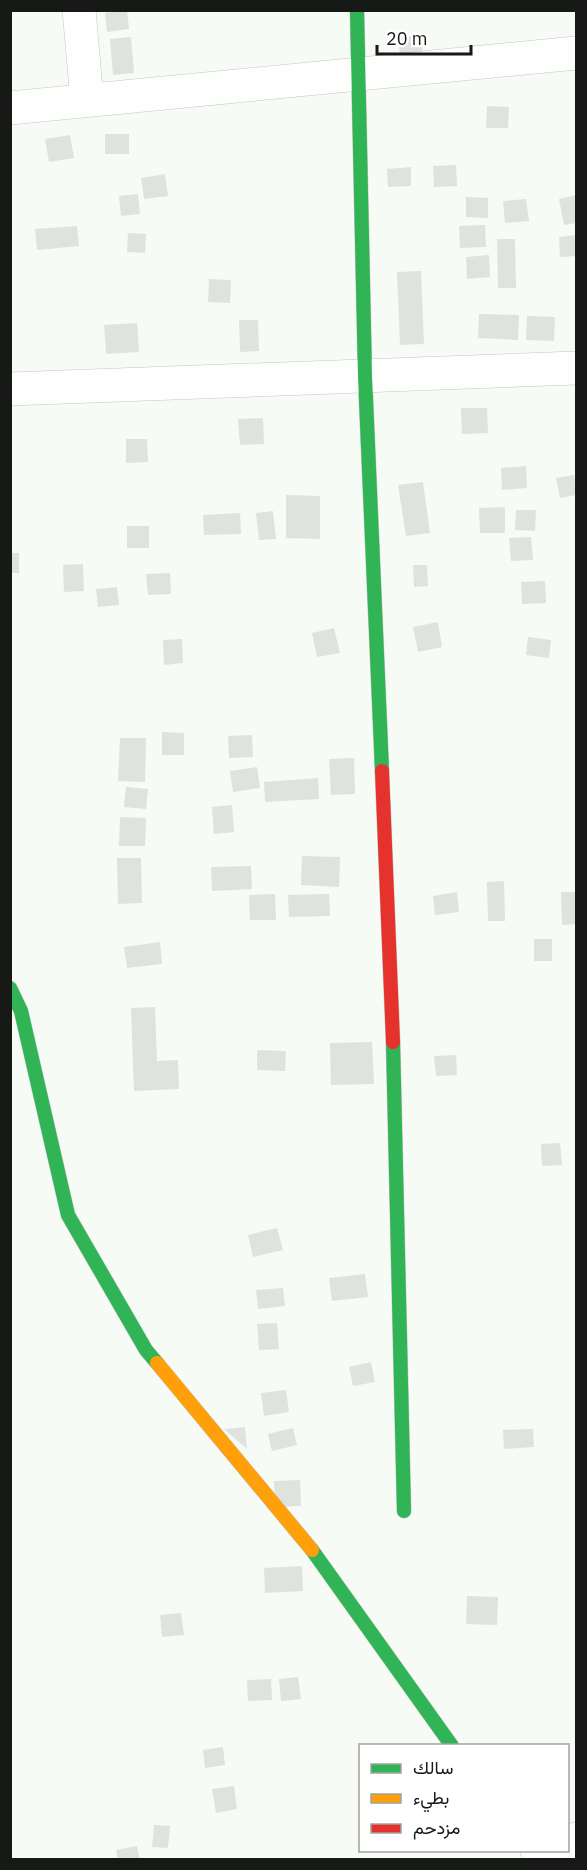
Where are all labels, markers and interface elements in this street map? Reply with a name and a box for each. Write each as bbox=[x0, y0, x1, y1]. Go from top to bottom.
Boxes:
scale bar bbox=[377, 18, 472, 56]
text: 20 m bbox=[386, 27, 428, 50]
legend bbox=[359, 1744, 569, 1852]
text: سالك bbox=[413, 1756, 453, 1779]
text: بطيء bbox=[413, 1786, 449, 1813]
text: مزدحم bbox=[413, 1816, 460, 1840]

